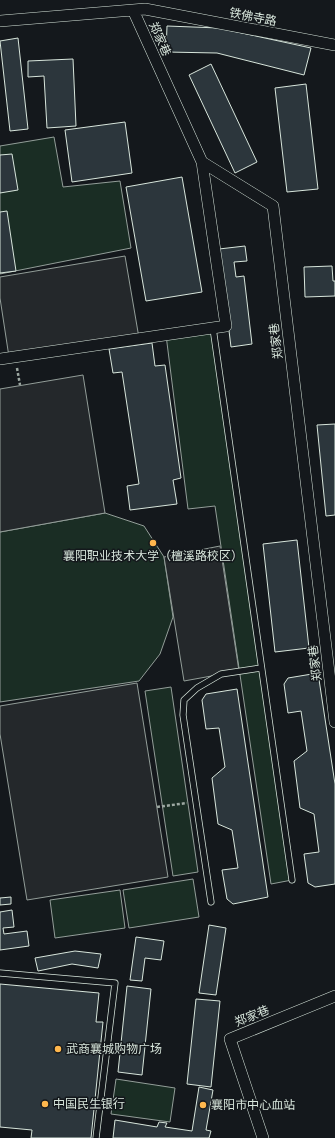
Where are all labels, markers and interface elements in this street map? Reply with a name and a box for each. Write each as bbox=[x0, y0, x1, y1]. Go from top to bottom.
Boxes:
street label: 铁佛寺路 bbox=[228, 5, 278, 28]
street label: 郑家巷 bbox=[146, 19, 175, 58]
street label: 郑家巷 bbox=[266, 322, 285, 360]
marker: 襄阳职业技术大学（檀溪路校区） bbox=[148, 538, 158, 548]
place label: 襄阳职业技术大学（檀溪路校区） bbox=[63, 548, 243, 563]
street label: 郑家巷 bbox=[305, 644, 324, 682]
street label: 郑家巷 bbox=[232, 1002, 271, 1029]
place label: 武商襄城购物广场 bbox=[66, 1041, 162, 1056]
marker: 武商襄城购物广场 bbox=[53, 1044, 63, 1054]
place label: 中国民生银行 bbox=[53, 1096, 125, 1111]
place label: 襄阳市中心血站 bbox=[211, 1097, 295, 1112]
marker: 中国民生银行 bbox=[40, 1099, 50, 1109]
marker: 襄阳市中心血站 bbox=[198, 1100, 208, 1110]

